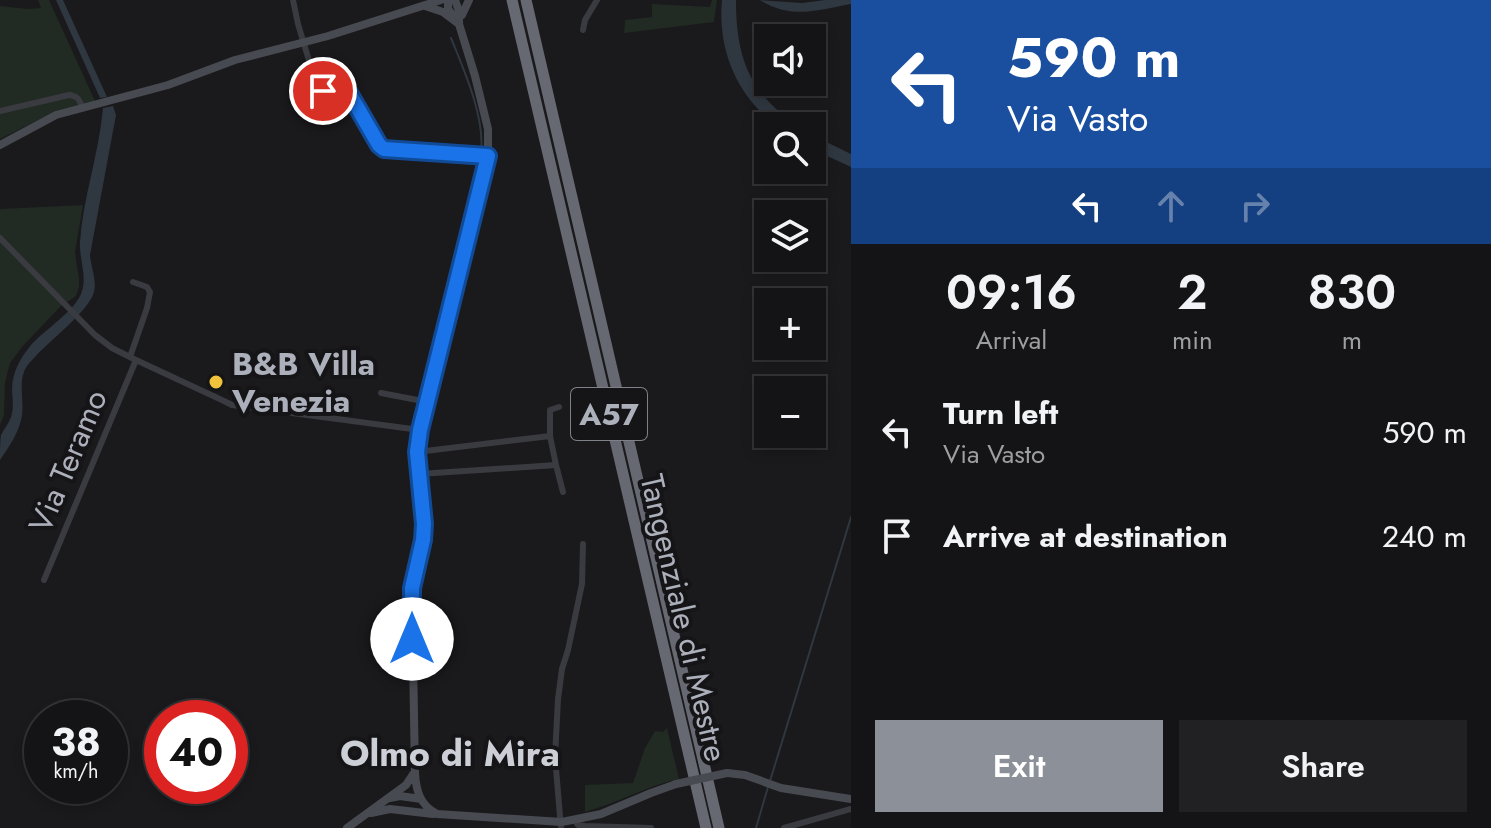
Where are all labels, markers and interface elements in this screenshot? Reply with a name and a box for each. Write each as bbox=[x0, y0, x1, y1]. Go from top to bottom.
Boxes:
text: 590 m bbox=[1007, 17, 1180, 98]
map controls bbox=[754, 24, 826, 448]
button: sound bbox=[754, 24, 826, 96]
icon: left bbox=[875, 32, 979, 136]
pin bbox=[289, 57, 357, 125]
icon: arrive bbox=[301, 69, 345, 113]
text: Via Vasto bbox=[1007, 92, 1149, 144]
button: search bbox=[754, 112, 826, 184]
icon: left bbox=[1065, 184, 1109, 228]
icon: ahead bbox=[1149, 184, 1193, 228]
icon: right bbox=[1233, 184, 1277, 228]
button: layers bbox=[754, 200, 826, 272]
text: 09:16 bbox=[946, 258, 1077, 327]
text: 2 bbox=[1177, 258, 1207, 327]
text: 830 bbox=[1308, 258, 1396, 327]
button: + bbox=[754, 288, 826, 360]
text: Arrival bbox=[976, 321, 1047, 359]
text: min bbox=[1172, 321, 1213, 359]
text: m bbox=[1342, 321, 1362, 359]
place label: B&B Villa Venezia bbox=[231, 341, 375, 424]
marker: B&B Villa Venezia bbox=[207, 373, 225, 391]
button: − bbox=[754, 376, 826, 448]
street label: Via Teramo bbox=[17, 382, 119, 540]
road number: A57 bbox=[571, 388, 647, 440]
text: Turn left bbox=[943, 392, 1058, 435]
icon: left bbox=[875, 410, 919, 454]
text: 590 m bbox=[1382, 411, 1467, 454]
text: Via Vasto bbox=[943, 435, 1045, 473]
street label: Tangenziale di Mestre bbox=[629, 470, 739, 766]
icon: arrive bbox=[875, 514, 919, 558]
text: Arrive at destination bbox=[943, 515, 1228, 558]
text: 240 m bbox=[1382, 515, 1467, 558]
position arrow bbox=[370, 597, 454, 681]
speed limit sign: 40 bbox=[144, 700, 248, 804]
text: 38 bbox=[51, 713, 101, 771]
button: Exit bbox=[875, 720, 1163, 812]
button: Share bbox=[1179, 720, 1467, 812]
district label: Olmo di Mira bbox=[340, 727, 560, 779]
text: km/h bbox=[53, 757, 99, 786]

